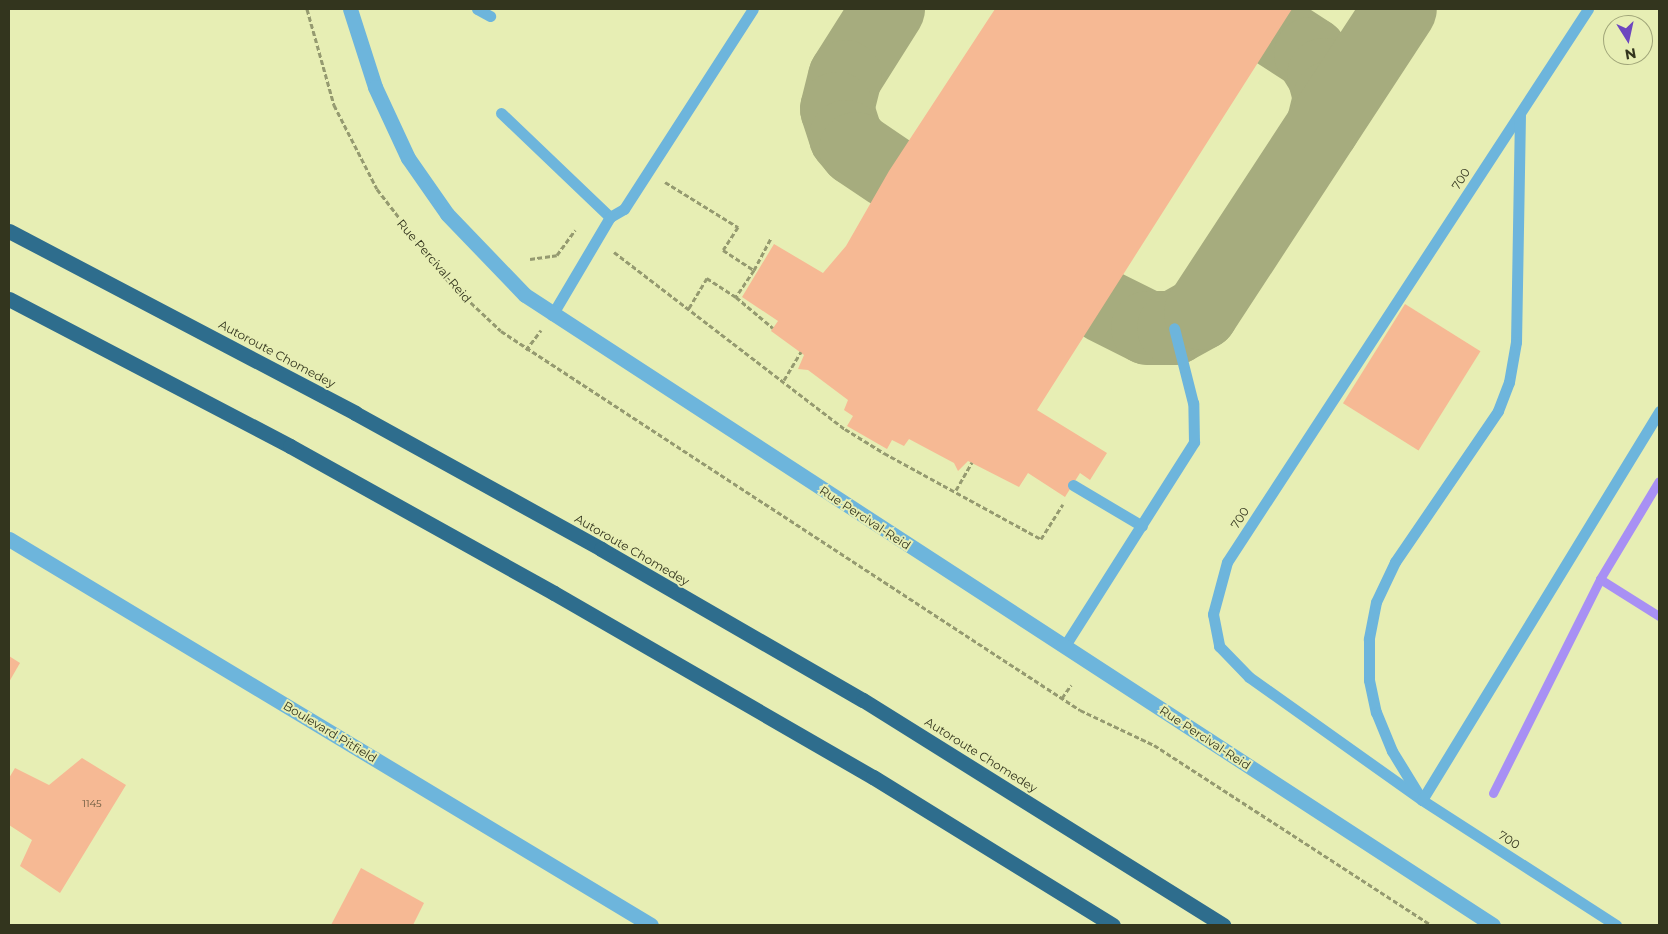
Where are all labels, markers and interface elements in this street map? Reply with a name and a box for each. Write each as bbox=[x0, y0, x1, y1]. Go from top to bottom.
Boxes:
north arrow bbox=[1603, 15, 1653, 65]
text: N bbox=[1623, 44, 1638, 64]
street label: 700 bbox=[1449, 166, 1473, 192]
street label: Rue Percival-Reid bbox=[394, 216, 474, 306]
street label: Autoroute Chomedey bbox=[216, 317, 338, 391]
street label: Rue Percival-Reid bbox=[817, 483, 913, 553]
street label: 700 bbox=[1228, 505, 1252, 531]
street label: Autoroute Chomedey bbox=[572, 511, 692, 589]
street label: Boulevard Pitfield bbox=[281, 698, 379, 766]
street label: Rue Percival-Reid bbox=[1157, 703, 1253, 773]
street label: Autoroute Chomedey bbox=[922, 714, 1040, 796]
house number: 1145 bbox=[82, 798, 102, 810]
street label: 700 bbox=[1496, 828, 1522, 852]

